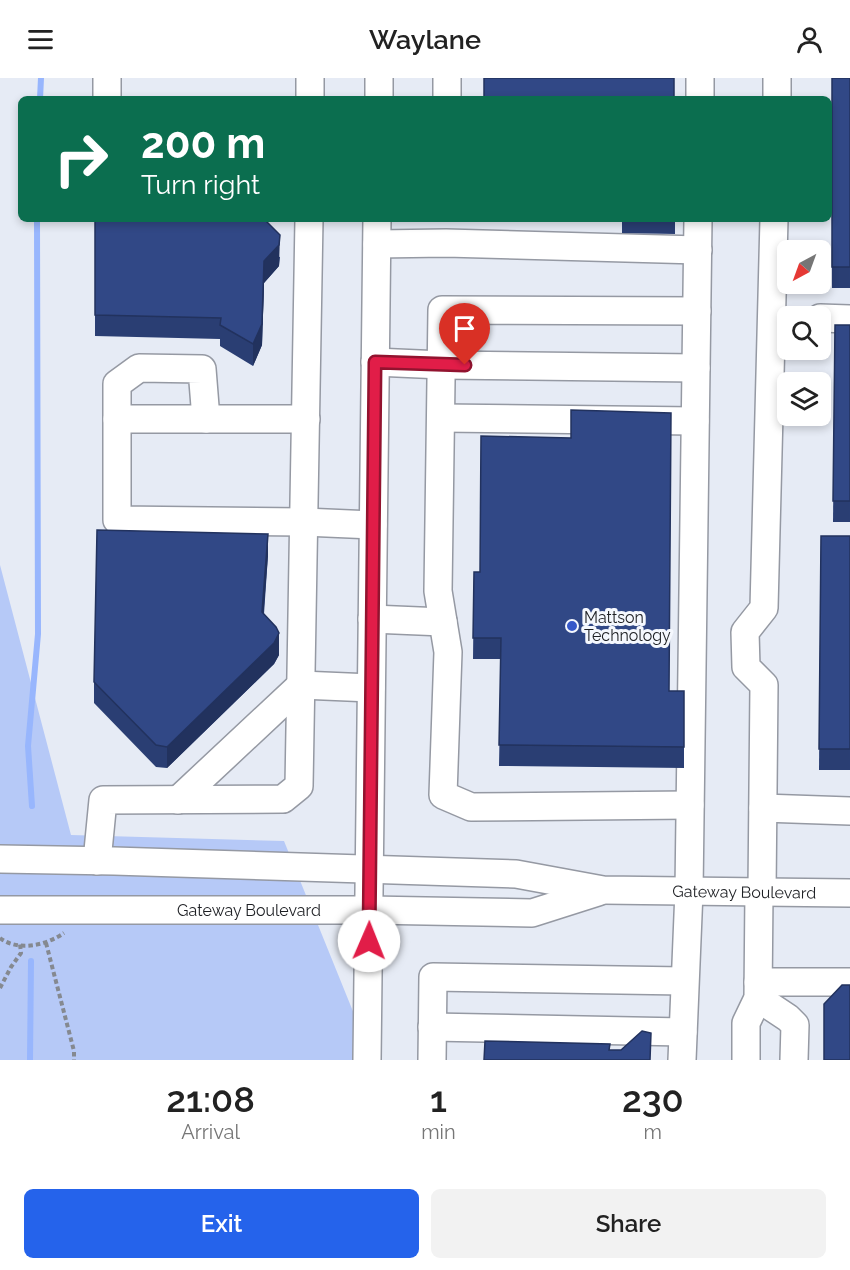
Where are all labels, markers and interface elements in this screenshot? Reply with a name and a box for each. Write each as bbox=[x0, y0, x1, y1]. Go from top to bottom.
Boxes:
icon: menu bbox=[24, 23, 57, 56]
icon: person bbox=[793, 23, 826, 56]
text: Waylane bbox=[369, 24, 481, 55]
text: 200 m bbox=[141, 119, 265, 168]
icon: right bbox=[42, 120, 120, 198]
text: Turn right bbox=[141, 169, 260, 200]
north arrow bbox=[777, 240, 831, 294]
map controls bbox=[777, 240, 831, 426]
pin bbox=[439, 303, 490, 365]
button: search bbox=[777, 306, 831, 360]
icon: arrive bbox=[448, 312, 481, 345]
button: layers bbox=[777, 372, 831, 426]
place label: Mattson Technology bbox=[584, 608, 671, 645]
marker: Mattson Technology bbox=[565, 619, 579, 633]
street label: Gateway Boulevard bbox=[672, 882, 816, 903]
street label: Gateway Boulevard bbox=[177, 901, 321, 920]
position arrow bbox=[337, 909, 401, 973]
text: 21:08 bbox=[166, 1078, 255, 1120]
text: 1 bbox=[430, 1078, 447, 1120]
text: 230 bbox=[622, 1078, 684, 1120]
text: Arrival bbox=[181, 1120, 240, 1144]
text: min bbox=[421, 1120, 456, 1144]
text: m bbox=[644, 1120, 662, 1144]
button: Exit bbox=[24, 1189, 419, 1258]
button: Share bbox=[431, 1189, 826, 1258]

